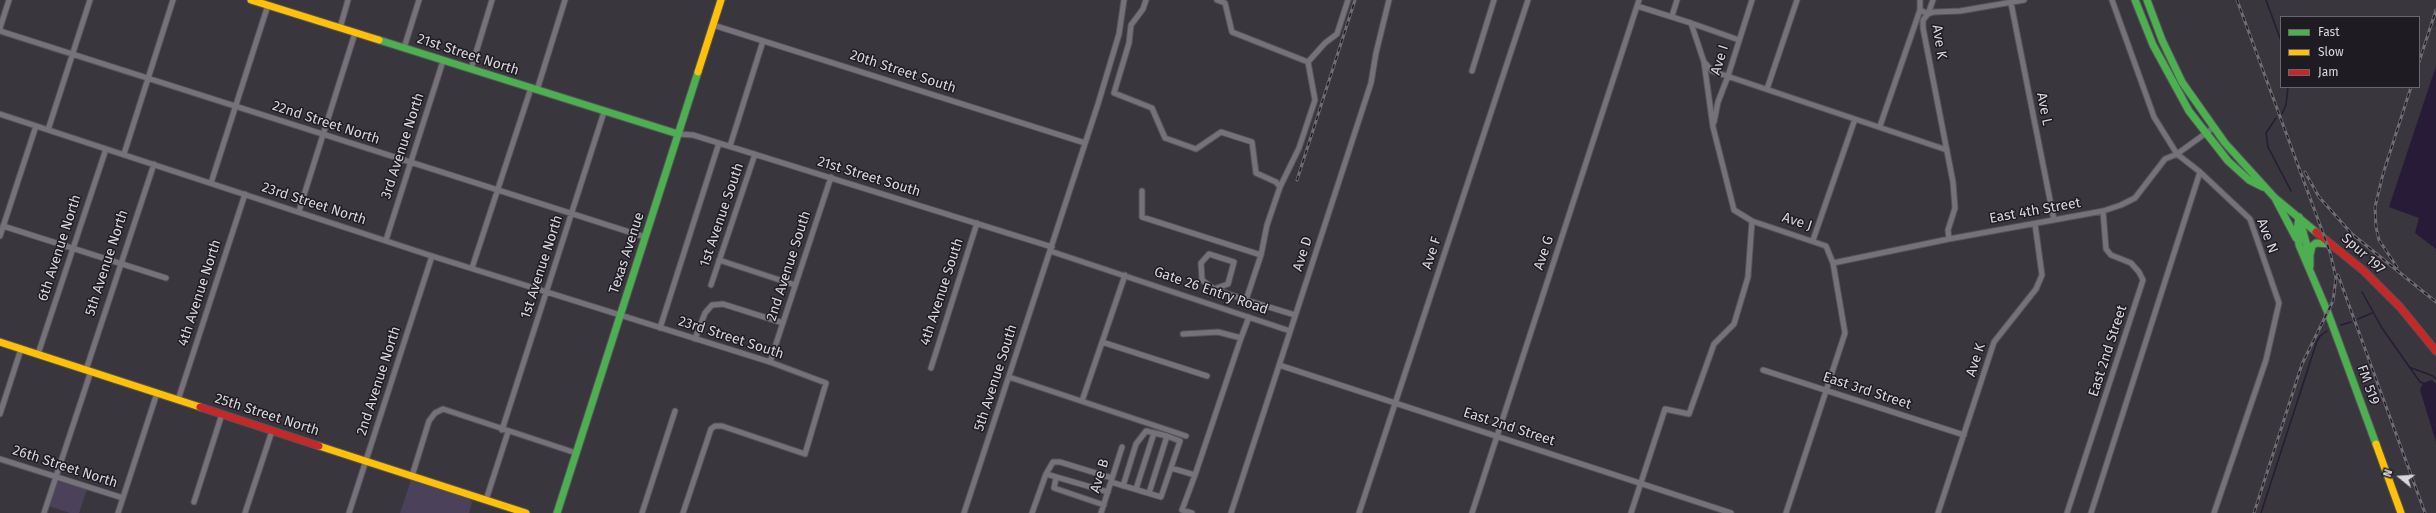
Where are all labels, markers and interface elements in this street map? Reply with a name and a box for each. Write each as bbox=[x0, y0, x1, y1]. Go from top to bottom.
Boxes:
legend bbox=[2280, 16, 2420, 88]
street label: Ave K bbox=[1928, 24, 1950, 60]
text: Fast bbox=[2318, 25, 2340, 39]
street label: 21st Street North bbox=[415, 31, 521, 79]
street label: Ave I bbox=[1708, 43, 1732, 77]
text: Slow bbox=[2318, 45, 2344, 59]
street label: 20th Street South bbox=[848, 47, 958, 97]
text: Jam bbox=[2318, 65, 2338, 79]
street label: 3rd Avenue North bbox=[378, 91, 428, 201]
street label: Ave L bbox=[2033, 91, 2055, 127]
street label: 22nd Street North bbox=[270, 98, 382, 148]
street label: 21st Street South bbox=[815, 153, 923, 201]
street label: 1st Avenue South bbox=[696, 161, 748, 269]
street label: 23rd Street North bbox=[260, 179, 368, 229]
street label: 6th Avenue North bbox=[35, 193, 85, 303]
street label: East 4th Street bbox=[1988, 195, 2082, 227]
street label: 5th Avenue North bbox=[82, 208, 132, 318]
street label: 2nd Avenue South bbox=[763, 209, 815, 323]
street label: Ave J bbox=[1780, 209, 1814, 235]
street label: Texas Avenue bbox=[606, 210, 648, 296]
street label: 1st Avenue North bbox=[517, 213, 567, 321]
street label: Ave N bbox=[2253, 216, 2281, 256]
street label: Spur 197 bbox=[2338, 230, 2388, 278]
street label: Ave G bbox=[1531, 234, 1557, 272]
street label: Ave D bbox=[1290, 235, 1316, 273]
street label: Ave F bbox=[1419, 235, 1445, 271]
street label: 4th Avenue South bbox=[917, 236, 967, 348]
street label: 4th Avenue North bbox=[175, 238, 225, 348]
street label: Gate 26 Entry Road bbox=[1152, 264, 1270, 318]
street label: East 2nd Street bbox=[2085, 303, 2131, 399]
street label: 23rd Street South bbox=[676, 313, 786, 363]
street label: 5th Avenue South bbox=[971, 322, 1021, 434]
street label: 2nd Avenue North bbox=[353, 324, 405, 438]
street label: Ave K bbox=[1963, 341, 1989, 379]
street label: FM 519 bbox=[2353, 363, 2383, 407]
street label: East 3rd Street bbox=[1821, 369, 1913, 413]
street label: 25th Street North bbox=[213, 390, 321, 440]
street label: East 2nd Street bbox=[1461, 404, 1557, 450]
street label: 26th Street North bbox=[10, 442, 120, 492]
street label: Ave B bbox=[1087, 457, 1113, 495]
north arrow bbox=[2380, 457, 2420, 497]
text: N bbox=[2381, 468, 2395, 479]

